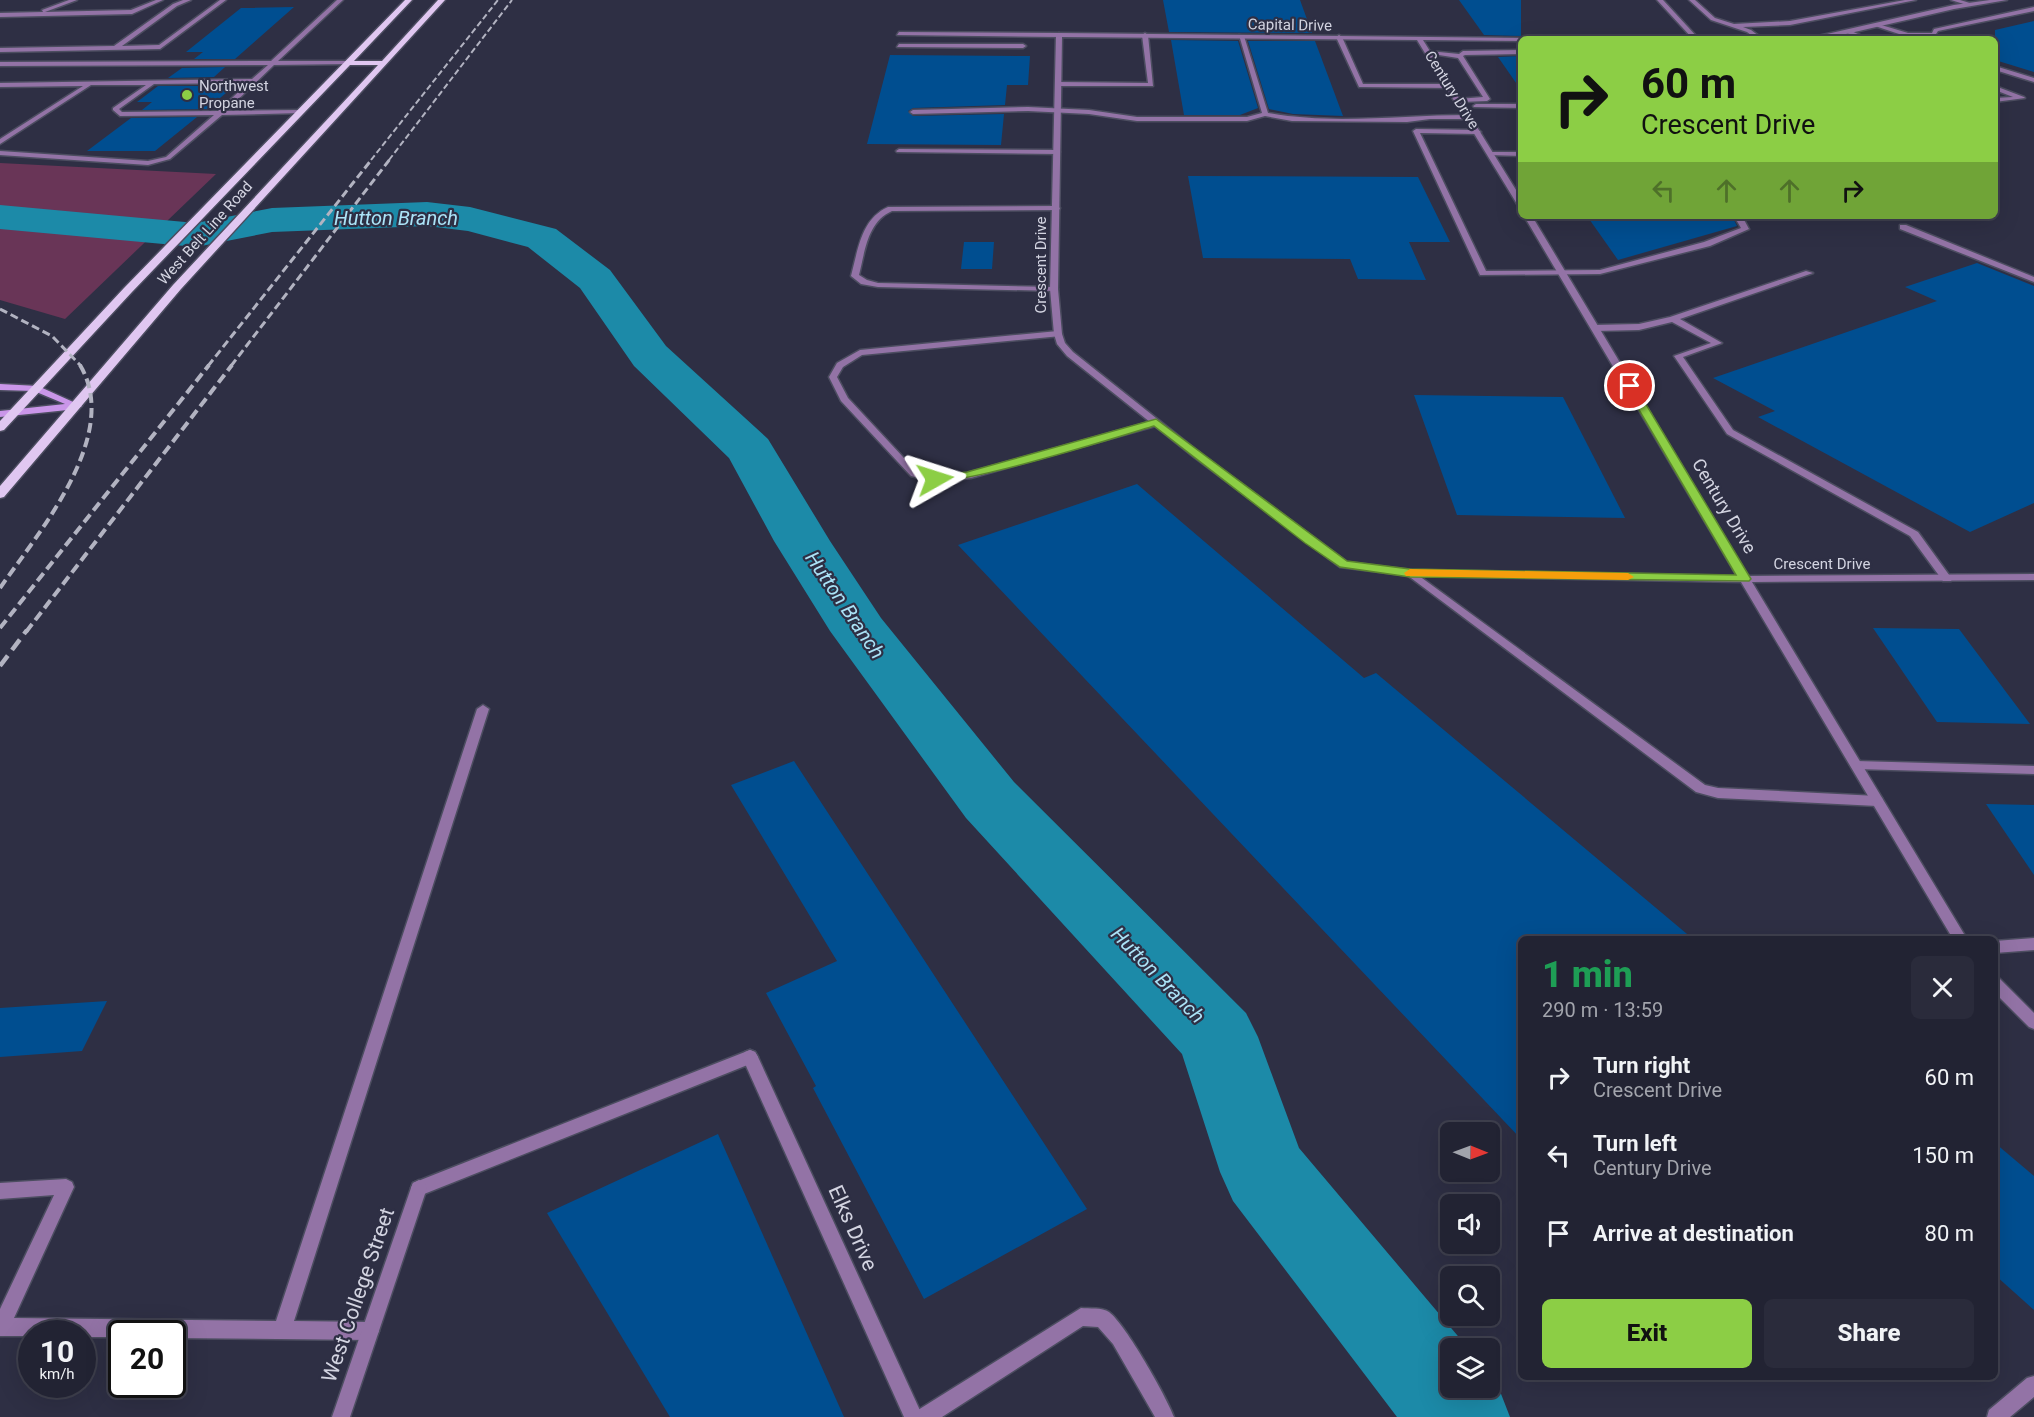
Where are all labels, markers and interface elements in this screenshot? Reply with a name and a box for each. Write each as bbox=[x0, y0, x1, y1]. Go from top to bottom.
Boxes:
street label: Capital Drive bbox=[1248, 15, 1332, 35]
street label: Century Drive bbox=[1421, 48, 1483, 133]
text: 60 m bbox=[1641, 59, 1736, 108]
icon: right bbox=[1542, 60, 1620, 138]
place label: Northwest Propane bbox=[199, 77, 269, 112]
marker: Northwest Propane bbox=[180, 88, 194, 102]
text: Crescent Drive bbox=[1641, 109, 1815, 141]
icon: left bbox=[1647, 174, 1680, 207]
icon: ahead bbox=[1710, 174, 1743, 207]
icon: ahead bbox=[1773, 174, 1806, 207]
icon: right bbox=[1836, 174, 1869, 207]
street label: West Belt Line Road bbox=[154, 178, 256, 288]
water label: Hutton Branch bbox=[334, 206, 458, 230]
street label: Crescent Drive bbox=[1032, 217, 1050, 313]
pin bbox=[1604, 360, 1655, 411]
icon: arrive bbox=[1613, 369, 1646, 402]
position arrow bbox=[903, 447, 967, 511]
street label: Century Drive bbox=[1688, 455, 1761, 557]
water label: Hutton Branch bbox=[800, 547, 890, 663]
street label: Crescent Drive bbox=[1774, 555, 1870, 573]
water label: Hutton Branch bbox=[1106, 922, 1210, 1028]
text: 1 min bbox=[1542, 954, 1633, 996]
button: close bbox=[1911, 956, 1974, 1019]
text: 290 m · 13:59 bbox=[1542, 998, 1663, 1022]
text: Turn right bbox=[1593, 1053, 1690, 1078]
icon: right bbox=[1542, 1061, 1575, 1094]
text: 60 m bbox=[1925, 1065, 1974, 1090]
text: Crescent Drive bbox=[1593, 1078, 1722, 1102]
north arrow bbox=[1440, 1122, 1500, 1182]
map controls bbox=[1440, 1122, 1500, 1398]
text: Turn left bbox=[1593, 1131, 1677, 1156]
icon: left bbox=[1542, 1139, 1575, 1172]
text: 150 m bbox=[1912, 1143, 1974, 1168]
text: Century Drive bbox=[1593, 1156, 1712, 1180]
street label: Elks Drive bbox=[824, 1182, 882, 1274]
button: sound bbox=[1440, 1194, 1500, 1254]
street label: West College Street bbox=[317, 1205, 399, 1385]
icon: arrive bbox=[1542, 1217, 1575, 1250]
text: Arrive at destination bbox=[1593, 1221, 1794, 1246]
text: 80 m bbox=[1925, 1221, 1974, 1246]
button: search bbox=[1440, 1266, 1500, 1326]
button: Exit bbox=[1542, 1299, 1752, 1368]
button: Share bbox=[1764, 1299, 1974, 1368]
speed limit sign: 20 bbox=[108, 1320, 186, 1398]
text: 10 bbox=[40, 1334, 74, 1369]
button: layers bbox=[1440, 1338, 1500, 1398]
text: km/h bbox=[39, 1365, 75, 1383]

